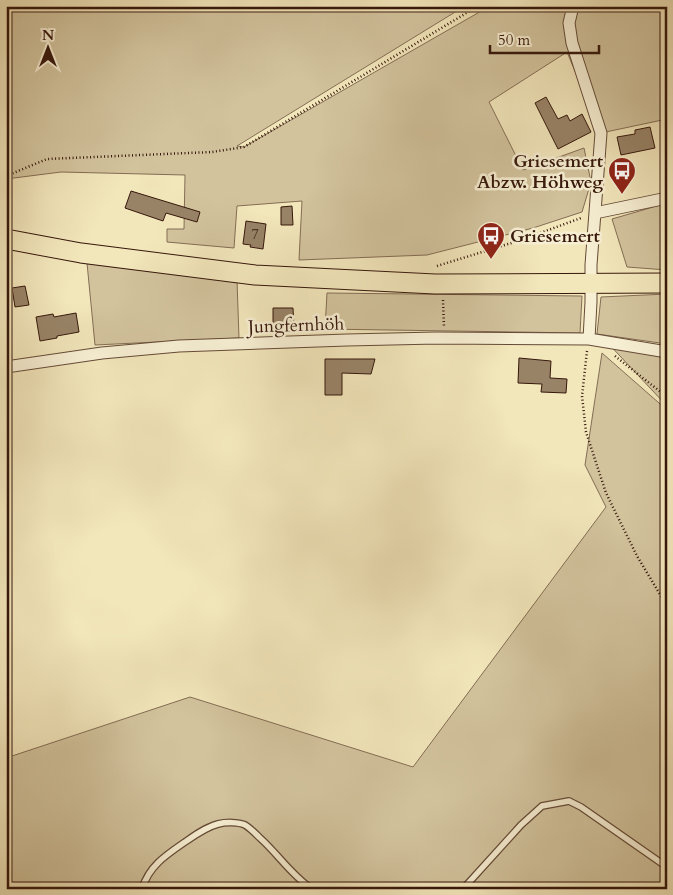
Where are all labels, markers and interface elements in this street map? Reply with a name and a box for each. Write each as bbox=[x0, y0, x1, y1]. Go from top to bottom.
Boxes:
north arrow bbox=[22, 22, 72, 72]
scale bar bbox=[490, 22, 599, 54]
text: N bbox=[42, 26, 54, 45]
text: 50 m bbox=[498, 30, 530, 50]
place label: Griesemert Abzw. Höhweg bbox=[477, 149, 604, 195]
bus stop icon: Griesemert Abzw. Höhweg bbox=[607, 156, 637, 195]
bus stop icon: Griesemert bbox=[476, 221, 506, 260]
house number: 7 bbox=[251, 224, 259, 244]
place label: Griesemert bbox=[510, 224, 600, 249]
street label: Jungfernhöh bbox=[244, 311, 345, 340]

